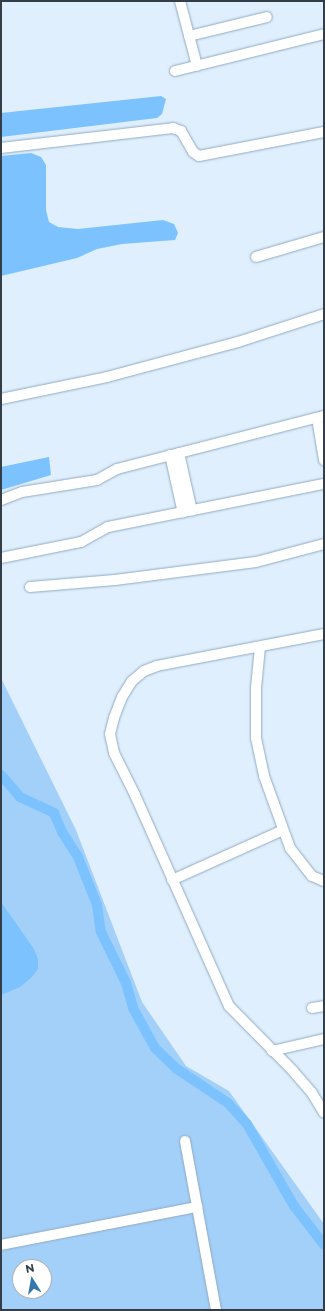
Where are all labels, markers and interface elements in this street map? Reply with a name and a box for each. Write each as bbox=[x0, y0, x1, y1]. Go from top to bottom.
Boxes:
north arrow bbox=[12, 1259, 52, 1299]
text: N bbox=[24, 1260, 36, 1276]

